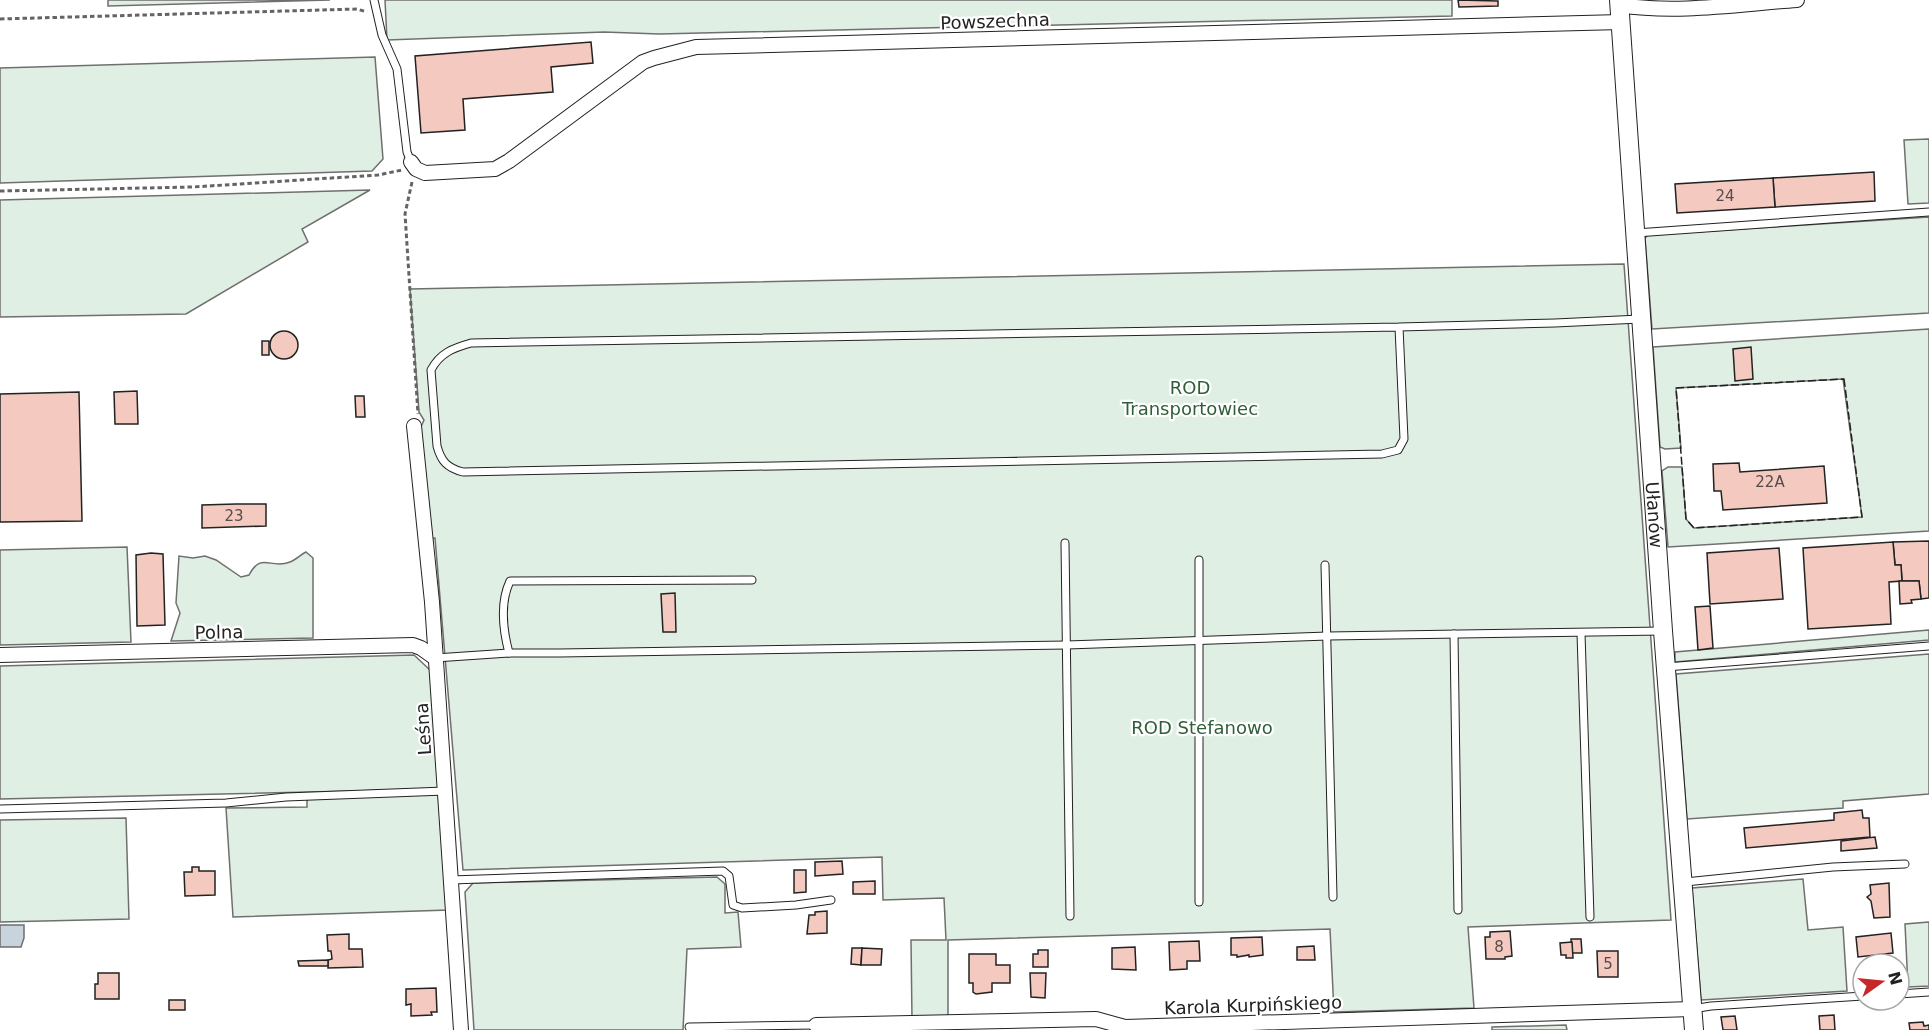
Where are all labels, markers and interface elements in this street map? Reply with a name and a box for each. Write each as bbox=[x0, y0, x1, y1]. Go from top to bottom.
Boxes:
street label: Powszechna bbox=[940, 9, 1050, 33]
house number: 24 bbox=[1715, 187, 1735, 205]
park label: ROD Transportowiec bbox=[1121, 377, 1258, 419]
house number: 22A bbox=[1755, 473, 1785, 491]
street label: Ułanów bbox=[1642, 481, 1668, 549]
house number: 23 bbox=[224, 507, 244, 525]
street label: Polna bbox=[194, 621, 244, 643]
street label: Leśna bbox=[411, 702, 435, 756]
park label: ROD Stefanowo bbox=[1131, 717, 1273, 738]
house number: 8 bbox=[1494, 938, 1504, 956]
north arrow bbox=[1851, 952, 1911, 1012]
house number: 5 bbox=[1603, 955, 1613, 973]
text: N bbox=[1884, 969, 1906, 987]
street label: Karola Kurpińskiego bbox=[1164, 991, 1342, 1019]

